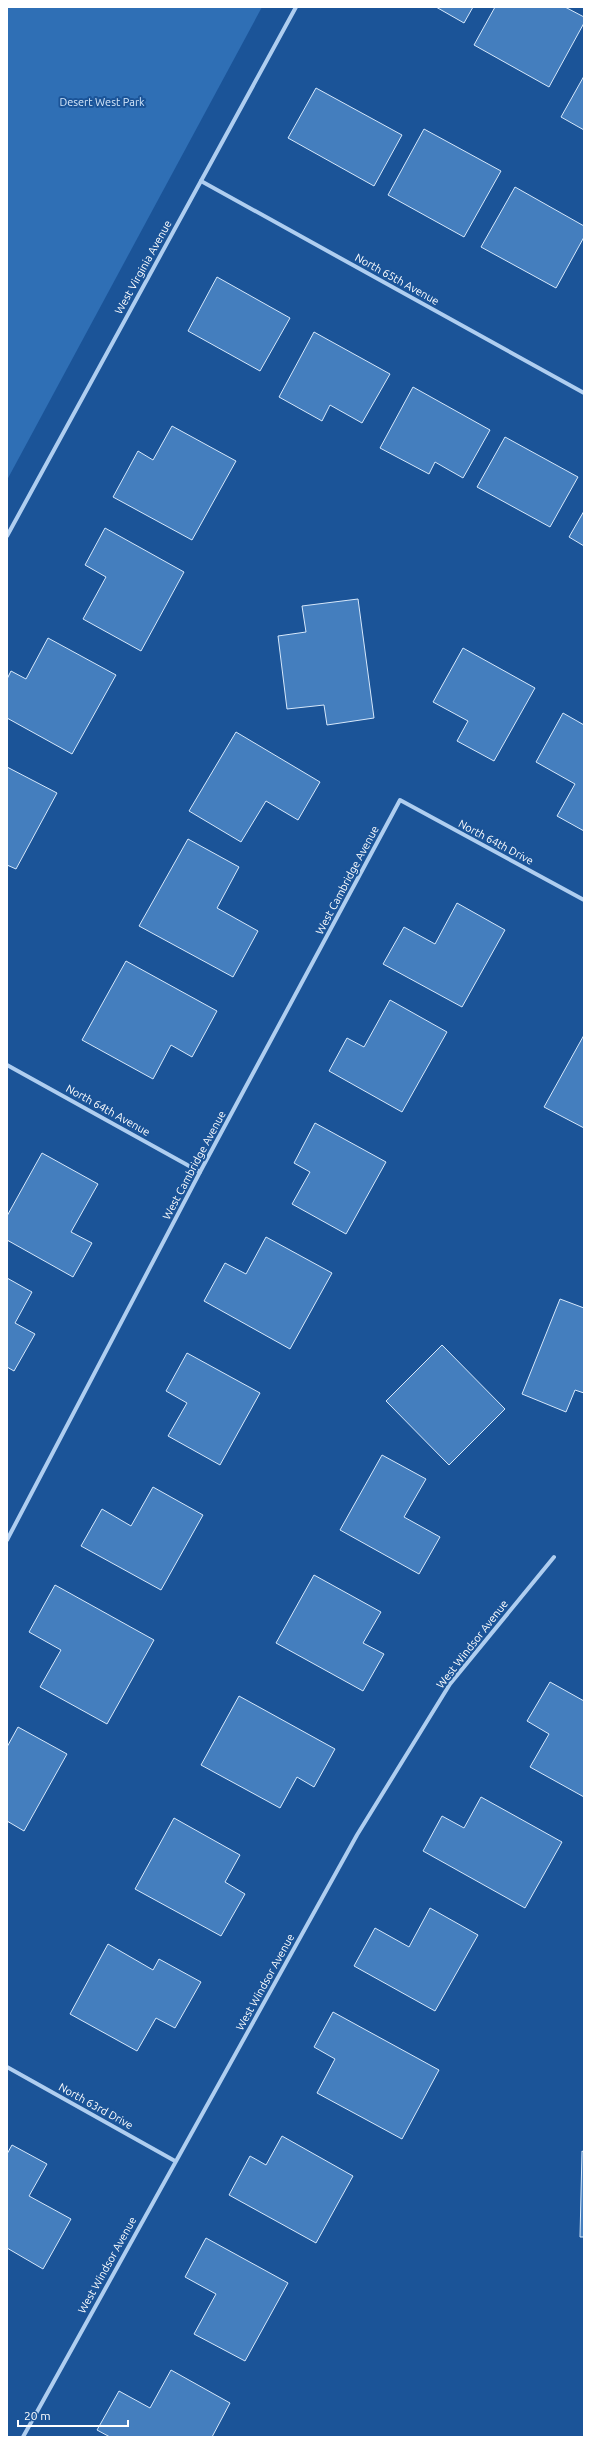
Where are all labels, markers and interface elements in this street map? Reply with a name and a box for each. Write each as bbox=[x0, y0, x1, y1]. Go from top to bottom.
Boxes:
park label: Desert West Park bbox=[59, 96, 145, 108]
street label: West Virginia Avenue bbox=[112, 218, 174, 316]
street label: North 65th Avenue bbox=[353, 251, 441, 307]
street label: North 64th Drive bbox=[456, 817, 536, 867]
street label: West Cambridge Avenue bbox=[313, 824, 381, 936]
street label: North 64th Avenue bbox=[64, 1082, 152, 1138]
street label: West Cambridge Avenue bbox=[160, 1109, 228, 1221]
street label: West Windsor Avenue bbox=[434, 1598, 510, 1690]
street label: West Windsor Avenue bbox=[233, 1932, 297, 2032]
street label: North 63rd Drive bbox=[57, 2081, 135, 2131]
street label: West Windsor Avenue bbox=[75, 2215, 139, 2315]
scale bar bbox=[18, 2402, 128, 2428]
text: 20 m bbox=[24, 2409, 51, 2422]

